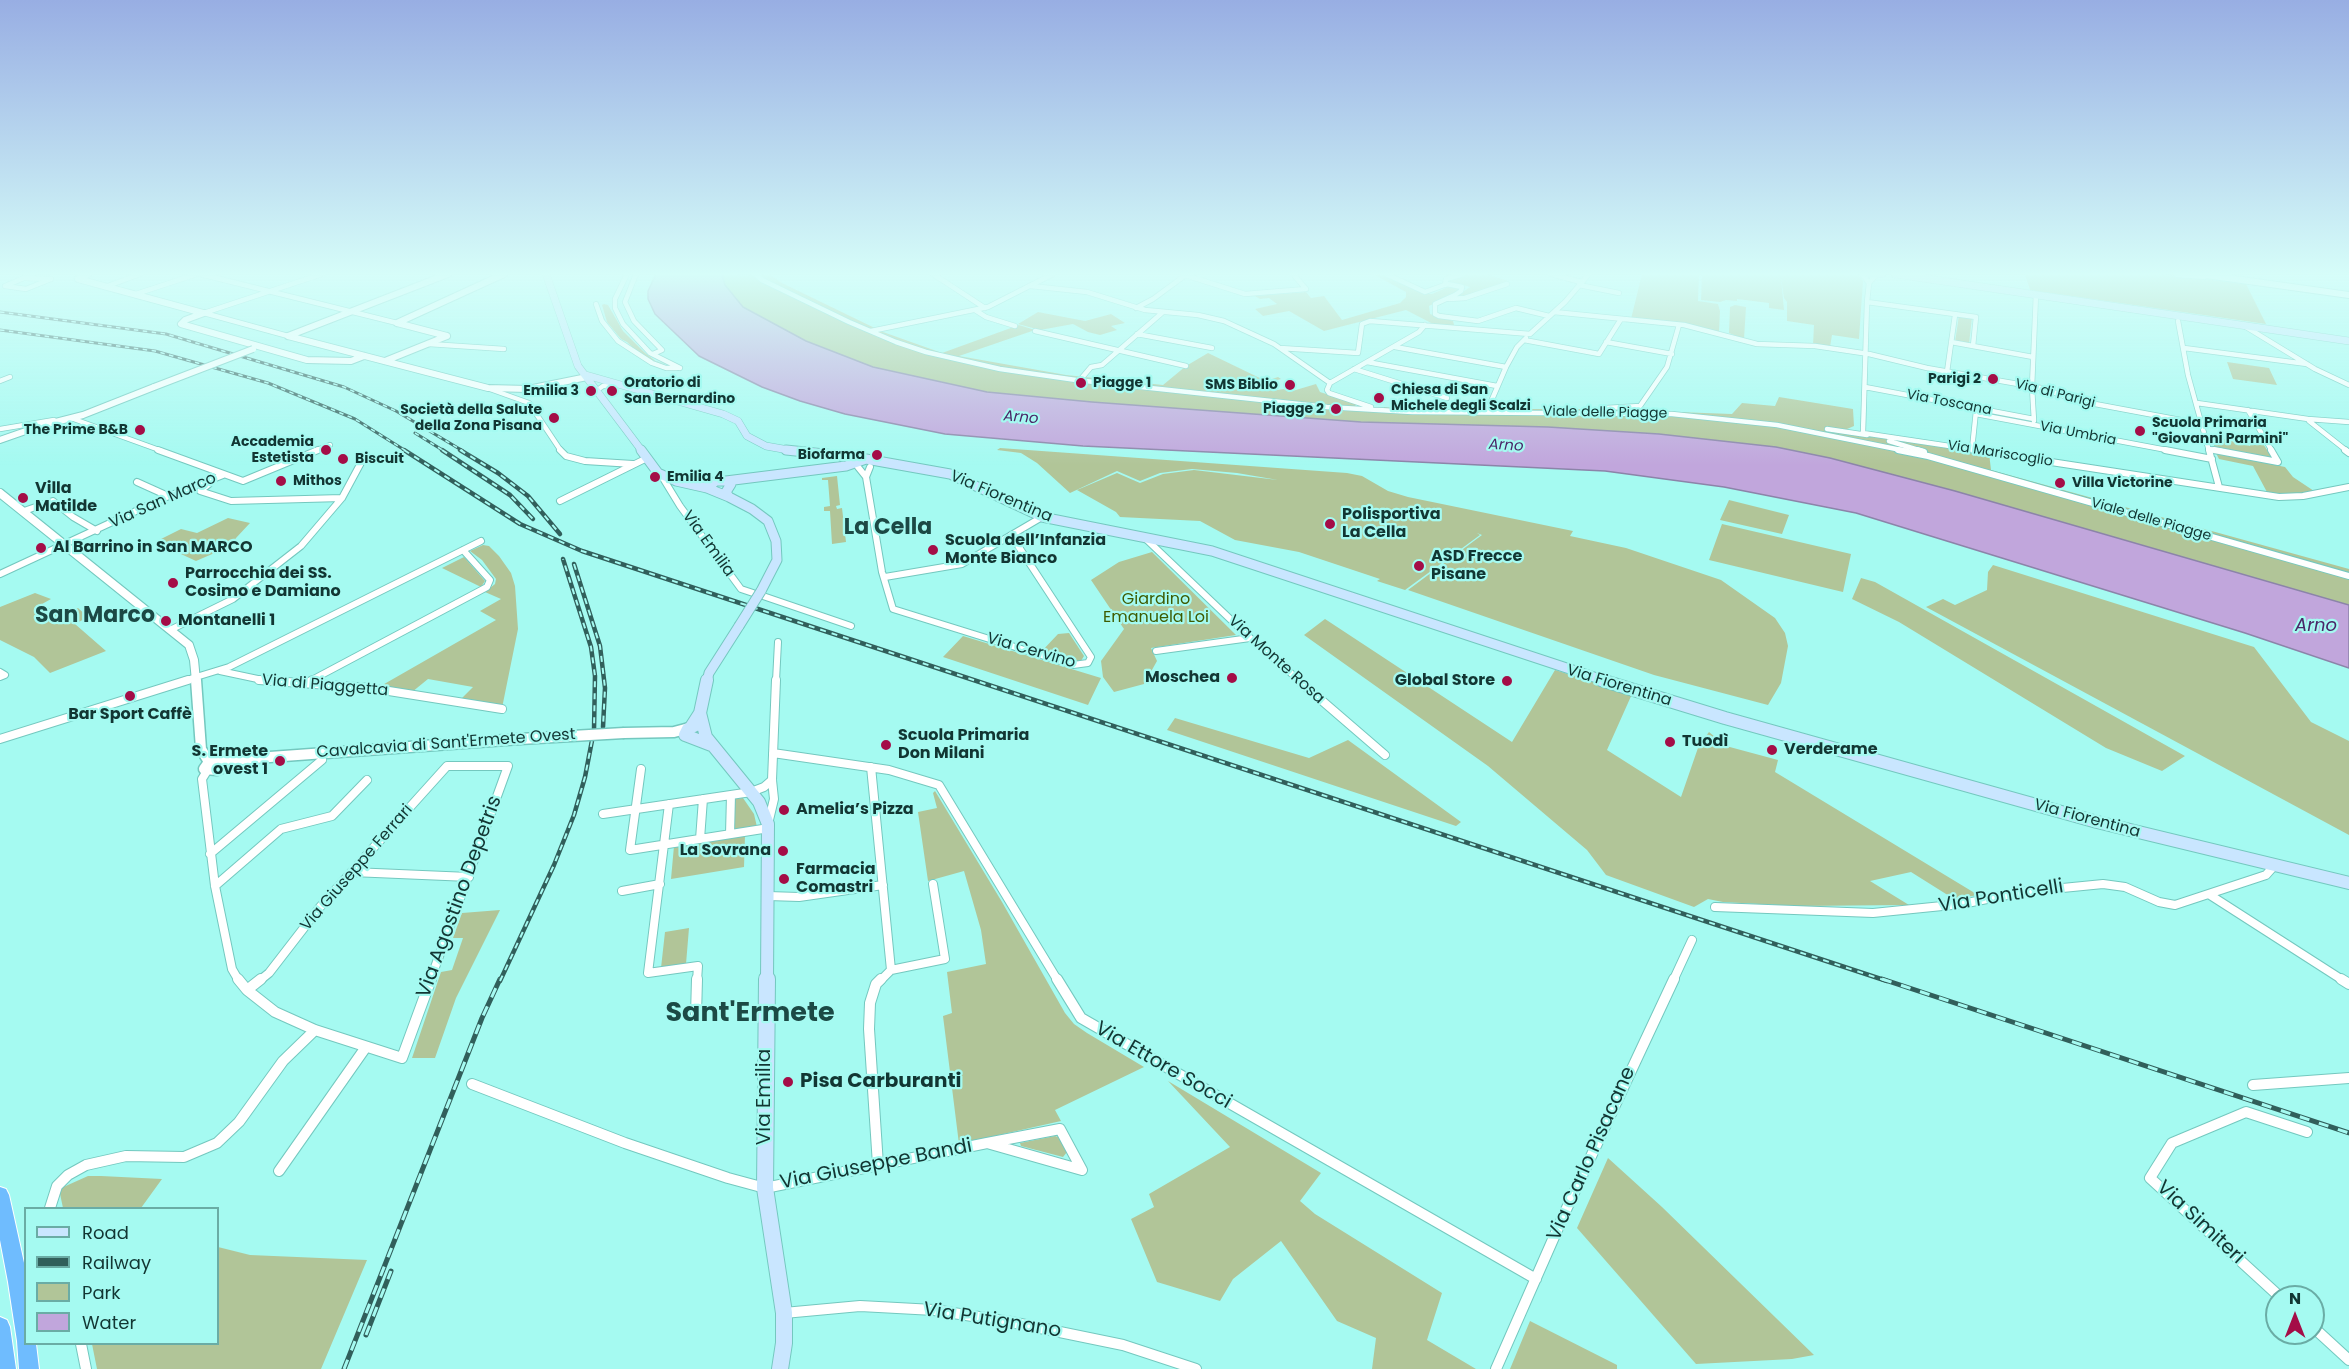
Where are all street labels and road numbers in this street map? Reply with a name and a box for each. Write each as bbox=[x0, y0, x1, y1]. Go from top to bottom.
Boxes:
street label: Via di Parigi bbox=[2013, 376, 2097, 412]
street label: Via Toscana bbox=[1905, 387, 1993, 419]
street label: Viale delle Piagge bbox=[1543, 404, 1667, 422]
street label: Via Umbria bbox=[2038, 418, 2118, 450]
street label: Via Mariscoglio bbox=[1946, 437, 2054, 471]
street label: Via Fiorentina bbox=[947, 467, 1055, 527]
street label: Via San Marco bbox=[107, 469, 219, 533]
street label: Viale delle Piagge bbox=[2089, 495, 2213, 545]
street label: Via Emilia bbox=[678, 507, 738, 581]
street label: Via Monte Rosa bbox=[1224, 612, 1328, 708]
street label: Via Cervino bbox=[984, 629, 1078, 673]
street label: Via Fiorentina bbox=[1564, 661, 1674, 711]
street label: Via di Piaggetta bbox=[261, 671, 389, 701]
street label: Cavalcavia di Sant'Ermete Ovest bbox=[316, 725, 576, 763]
street label: Via Agostino Depetris bbox=[412, 793, 508, 1001]
street label: Via Fiorentina bbox=[2032, 796, 2142, 842]
street label: Via Giuseppe Ferrari bbox=[297, 801, 417, 935]
street label: Via Ponticelli bbox=[1937, 875, 2065, 919]
street label: Via Ettore Socci bbox=[1090, 1017, 1236, 1115]
street label: Via Emilia bbox=[753, 1049, 777, 1145]
street label: Via Carlo Pisacane bbox=[1543, 1063, 1641, 1245]
street label: Via Giuseppe Bandi bbox=[778, 1135, 974, 1195]
street label: Via Simiteri bbox=[2151, 1176, 2249, 1270]
street label: Via Putignano bbox=[921, 1298, 1063, 1344]

